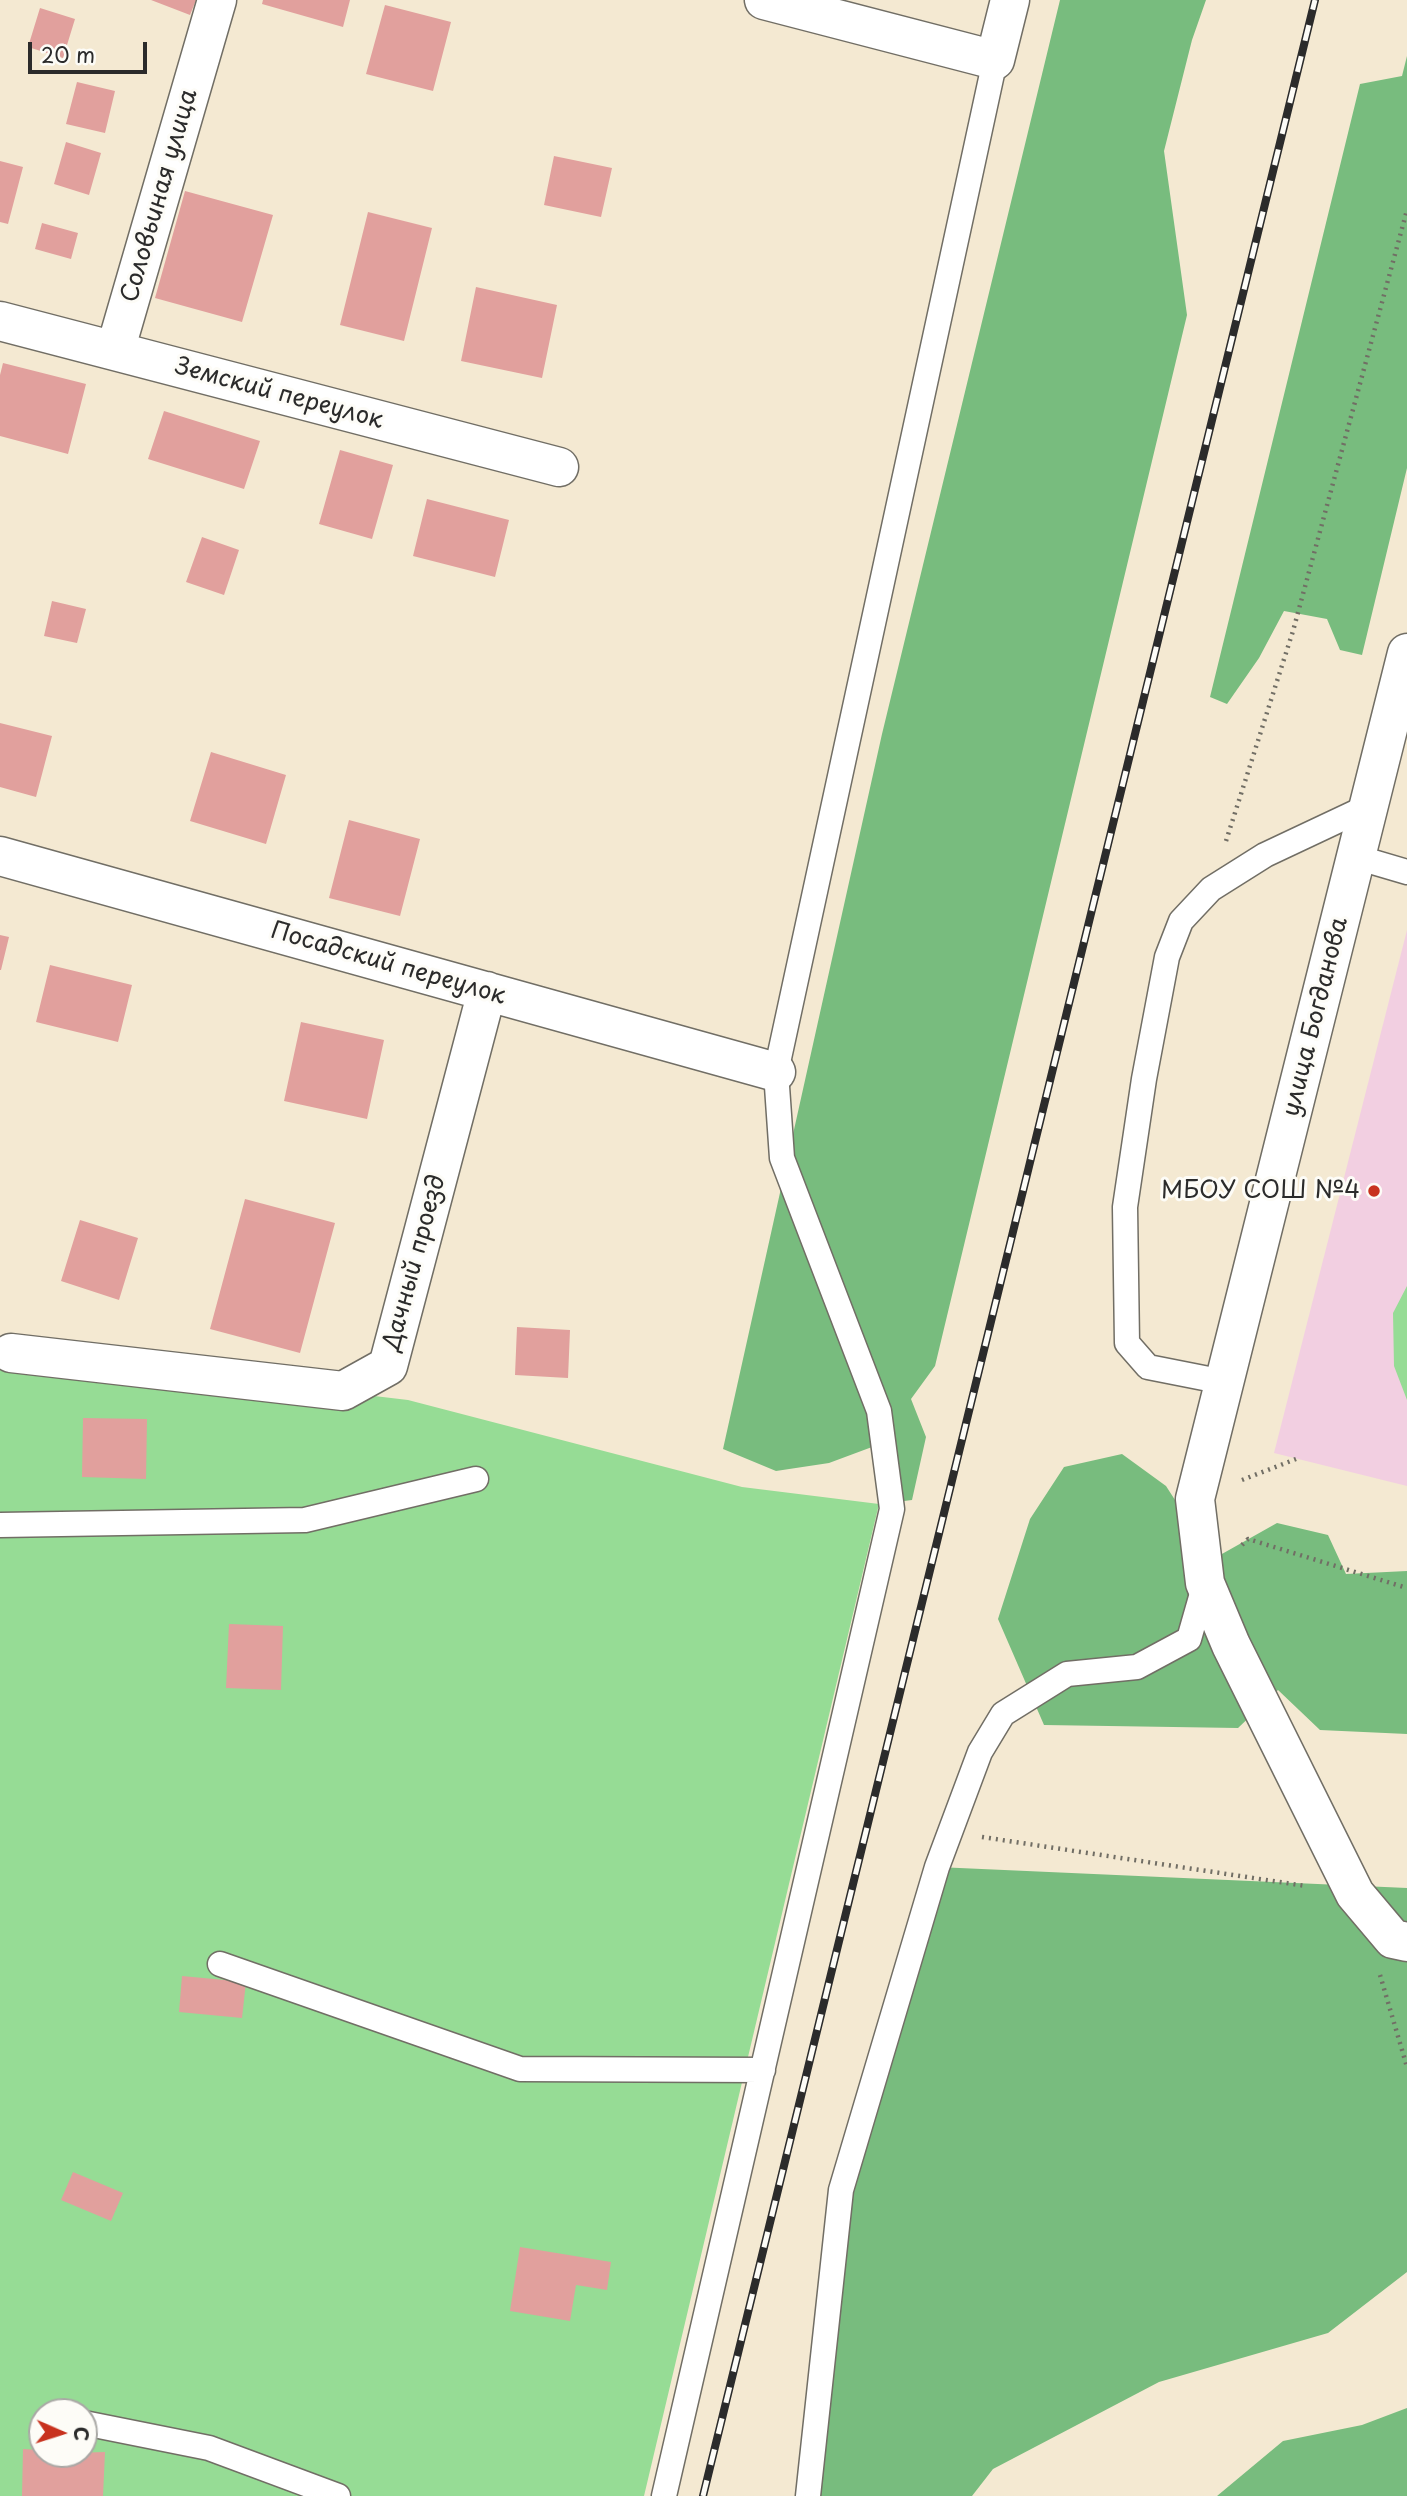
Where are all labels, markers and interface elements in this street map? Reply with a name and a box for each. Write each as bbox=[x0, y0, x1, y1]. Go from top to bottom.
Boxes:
scale bar bbox=[32, 28, 150, 72]
text: 20 m bbox=[41, 38, 95, 70]
street label: Соловьиная улица bbox=[116, 86, 204, 306]
street label: Земский переулок bbox=[172, 352, 386, 436]
street label: улица Богданова bbox=[1277, 914, 1355, 1120]
street label: Посадский переулок bbox=[267, 917, 509, 1011]
street label: Дачный проезд bbox=[378, 1172, 452, 1354]
place label: МБОУ СОШ №4 bbox=[1161, 1177, 1360, 1205]
marker: МБОУ СОШ №4 bbox=[1366, 1183, 1382, 1199]
north arrow bbox=[28, 2398, 98, 2468]
text: С bbox=[68, 2426, 96, 2442]

